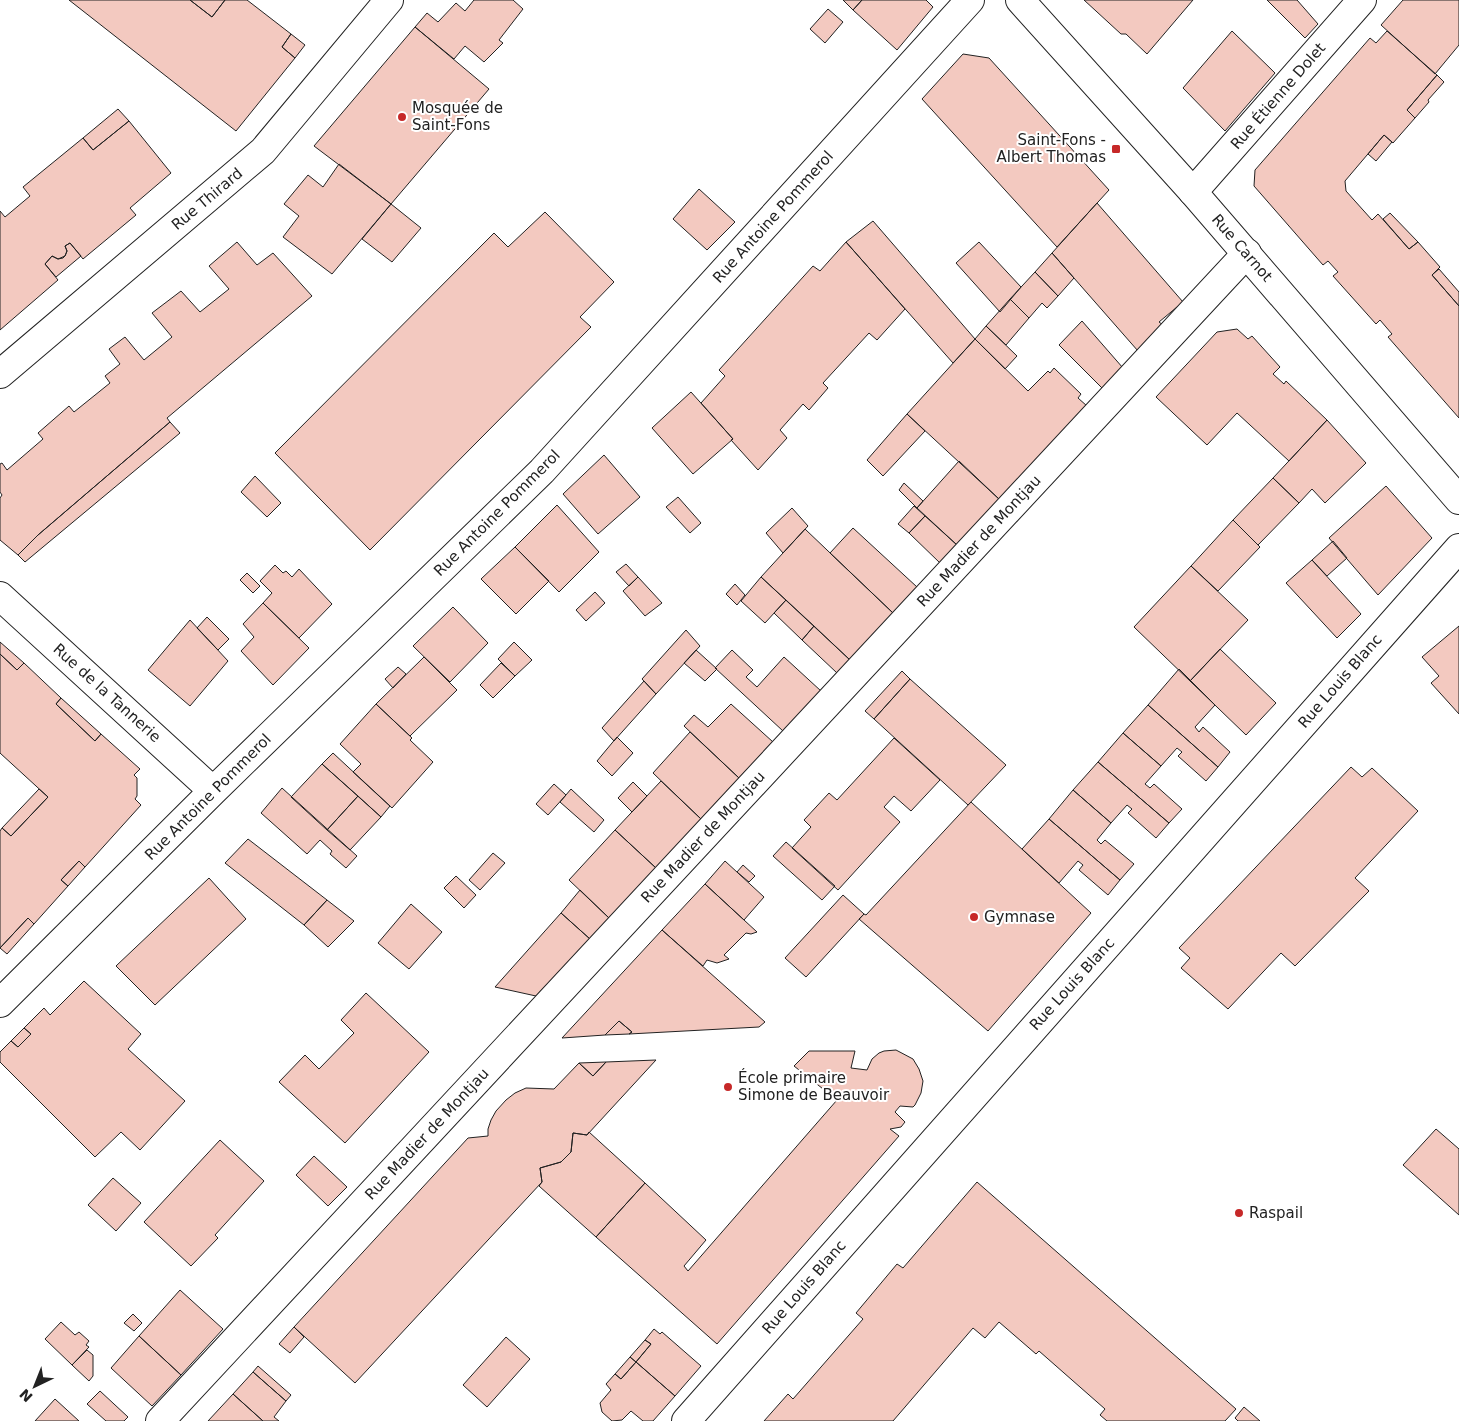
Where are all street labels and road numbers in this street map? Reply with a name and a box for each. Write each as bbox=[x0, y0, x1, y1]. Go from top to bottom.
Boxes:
street label: Rue Étienne Dolet bbox=[1226, 38, 1329, 153]
street label: Rue Antoine Pommerol bbox=[709, 147, 837, 287]
street label: Rue Thirard bbox=[168, 164, 246, 234]
street label: Rue Carnot bbox=[1208, 211, 1276, 285]
street label: Rue Antoine Pommerol bbox=[430, 446, 564, 580]
street label: Rue Madier de Montjau bbox=[913, 472, 1045, 610]
street label: Rue Louis Blanc bbox=[1294, 630, 1386, 732]
street label: Rue de la Tannerie bbox=[49, 640, 165, 746]
street label: Rue Antoine Pommerol bbox=[141, 730, 275, 864]
street label: Rue Madier de Montjau bbox=[637, 768, 769, 906]
street label: Rue Louis Blanc bbox=[1026, 934, 1118, 1034]
street label: Rue Madier de Montjau bbox=[361, 1065, 493, 1203]
street label: Rue Louis Blanc bbox=[758, 1236, 850, 1338]

